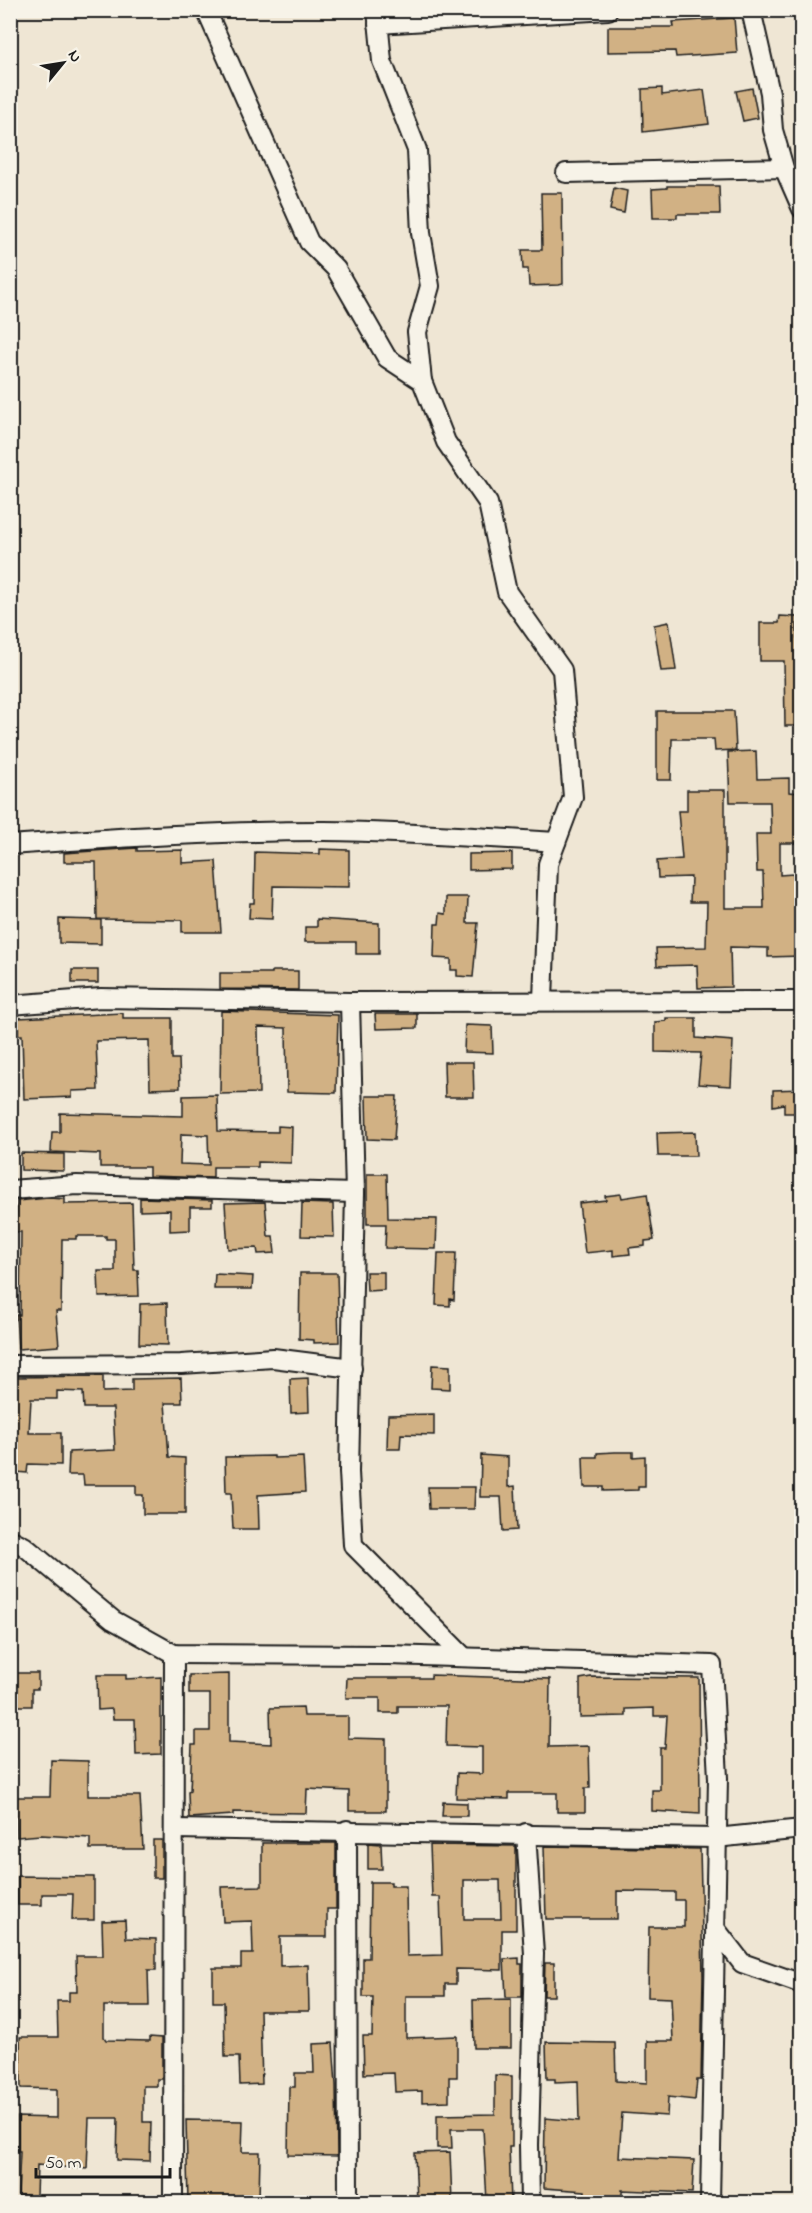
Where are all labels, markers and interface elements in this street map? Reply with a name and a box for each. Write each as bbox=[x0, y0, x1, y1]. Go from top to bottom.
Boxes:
north arrow bbox=[33, 33, 93, 93]
text: N bbox=[61, 46, 87, 67]
scale bar bbox=[36, 2141, 170, 2179]
text: 50 m bbox=[45, 2151, 82, 2177]

